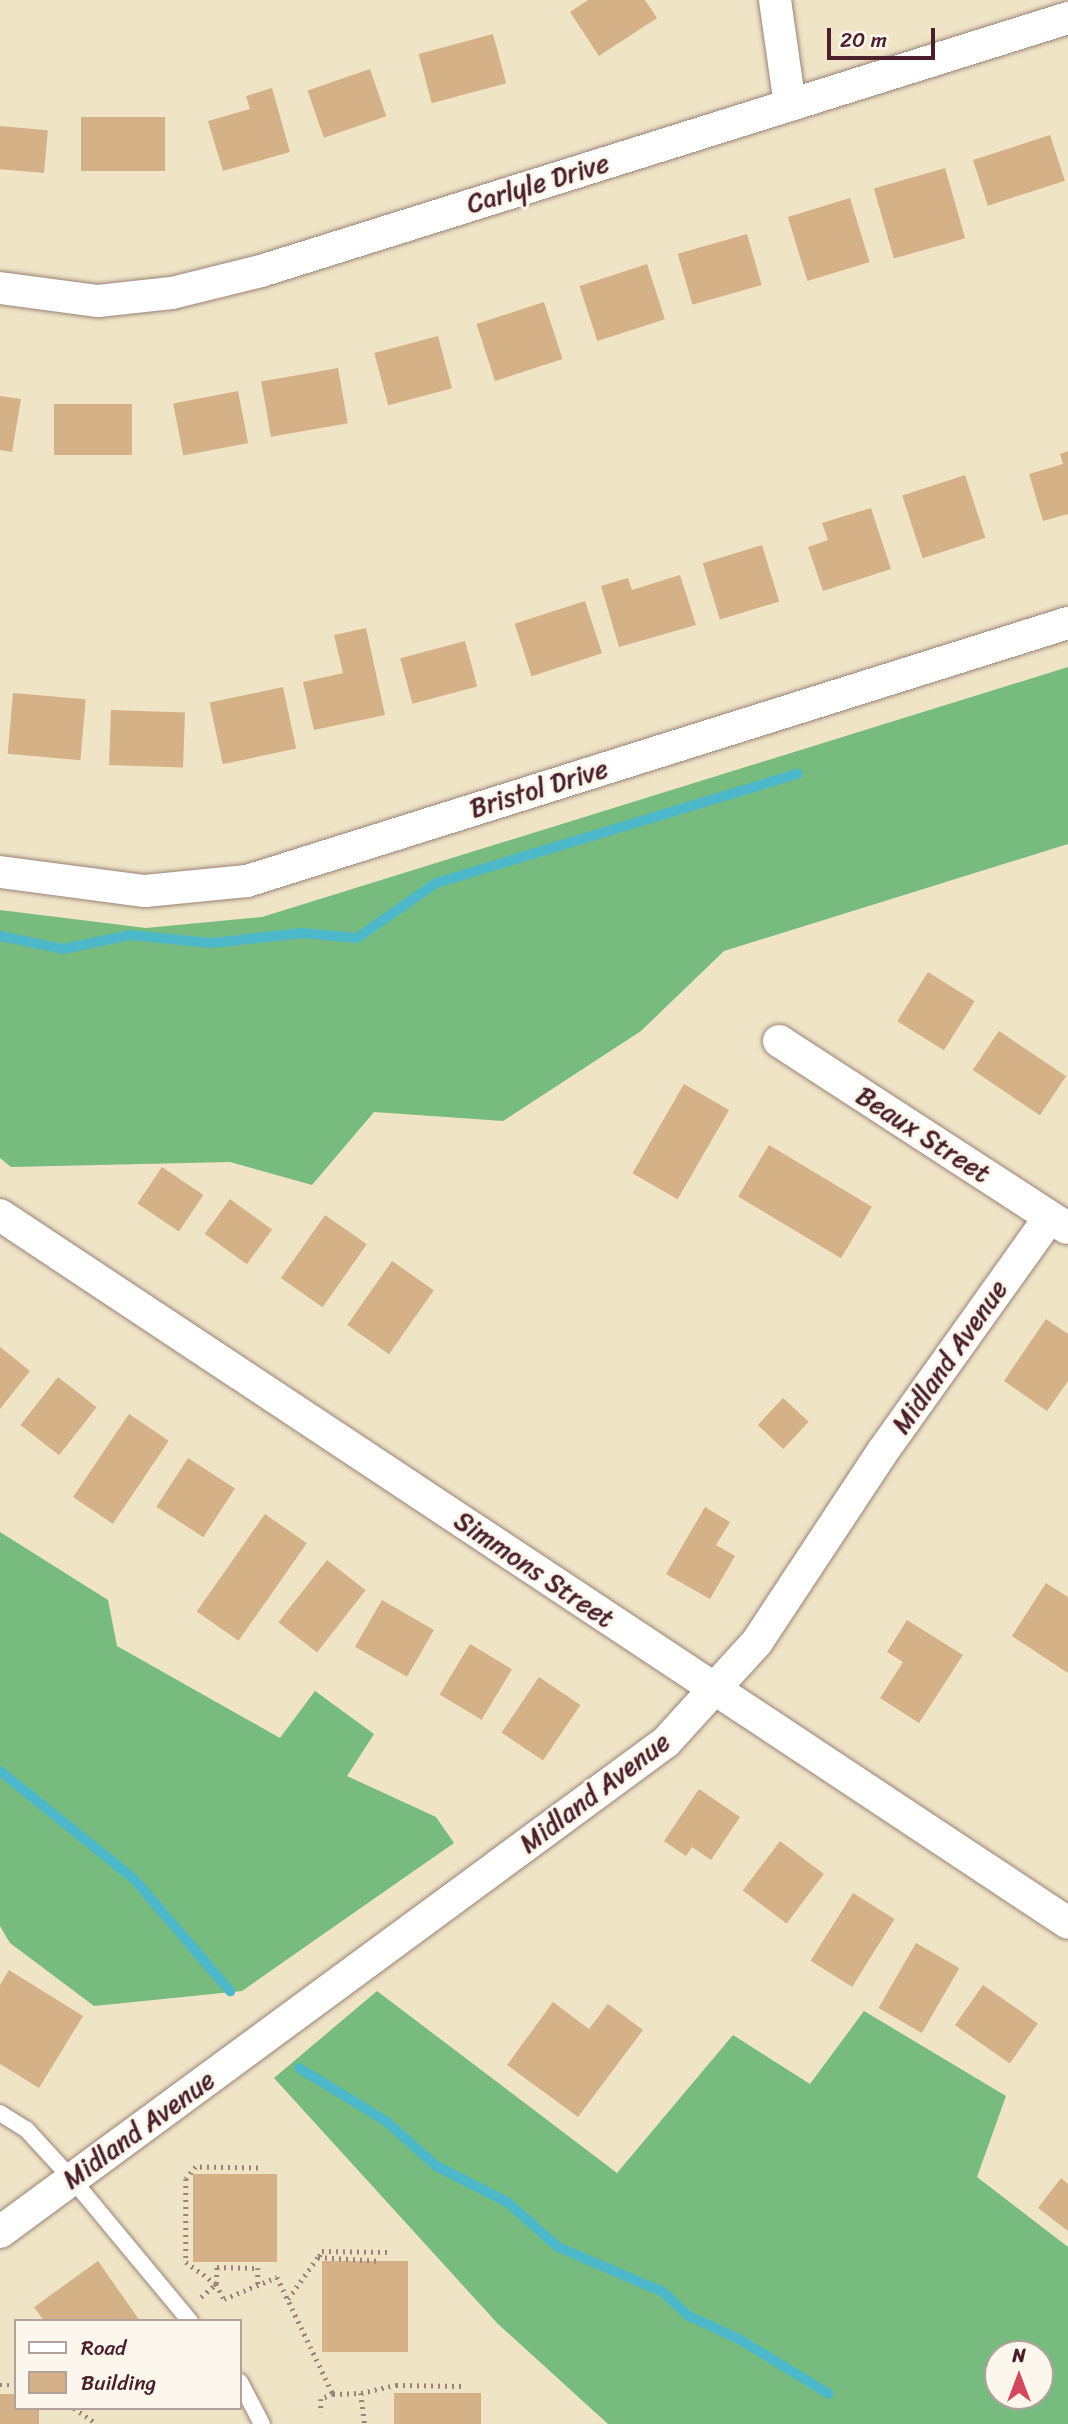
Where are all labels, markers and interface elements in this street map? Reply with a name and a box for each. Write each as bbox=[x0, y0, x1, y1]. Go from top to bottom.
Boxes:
scale bar bbox=[830, 14, 939, 58]
text: 20 m bbox=[840, 21, 887, 59]
street label: Carlyle Drive bbox=[463, 148, 613, 220]
street label: Bristol Drive bbox=[466, 753, 612, 825]
street label: Beaux Street bbox=[851, 1080, 995, 1190]
street label: Midland Avenue bbox=[886, 1274, 1014, 1440]
street label: Simmons Street bbox=[449, 1505, 619, 1635]
street label: Midland Avenue bbox=[514, 1726, 676, 1860]
street label: Midland Avenue bbox=[57, 2064, 221, 2196]
legend bbox=[14, 2319, 242, 2410]
text: Road bbox=[81, 2329, 126, 2367]
text: N bbox=[1012, 2339, 1026, 2372]
north arrow bbox=[984, 2340, 1054, 2410]
text: Building bbox=[81, 2364, 156, 2402]

